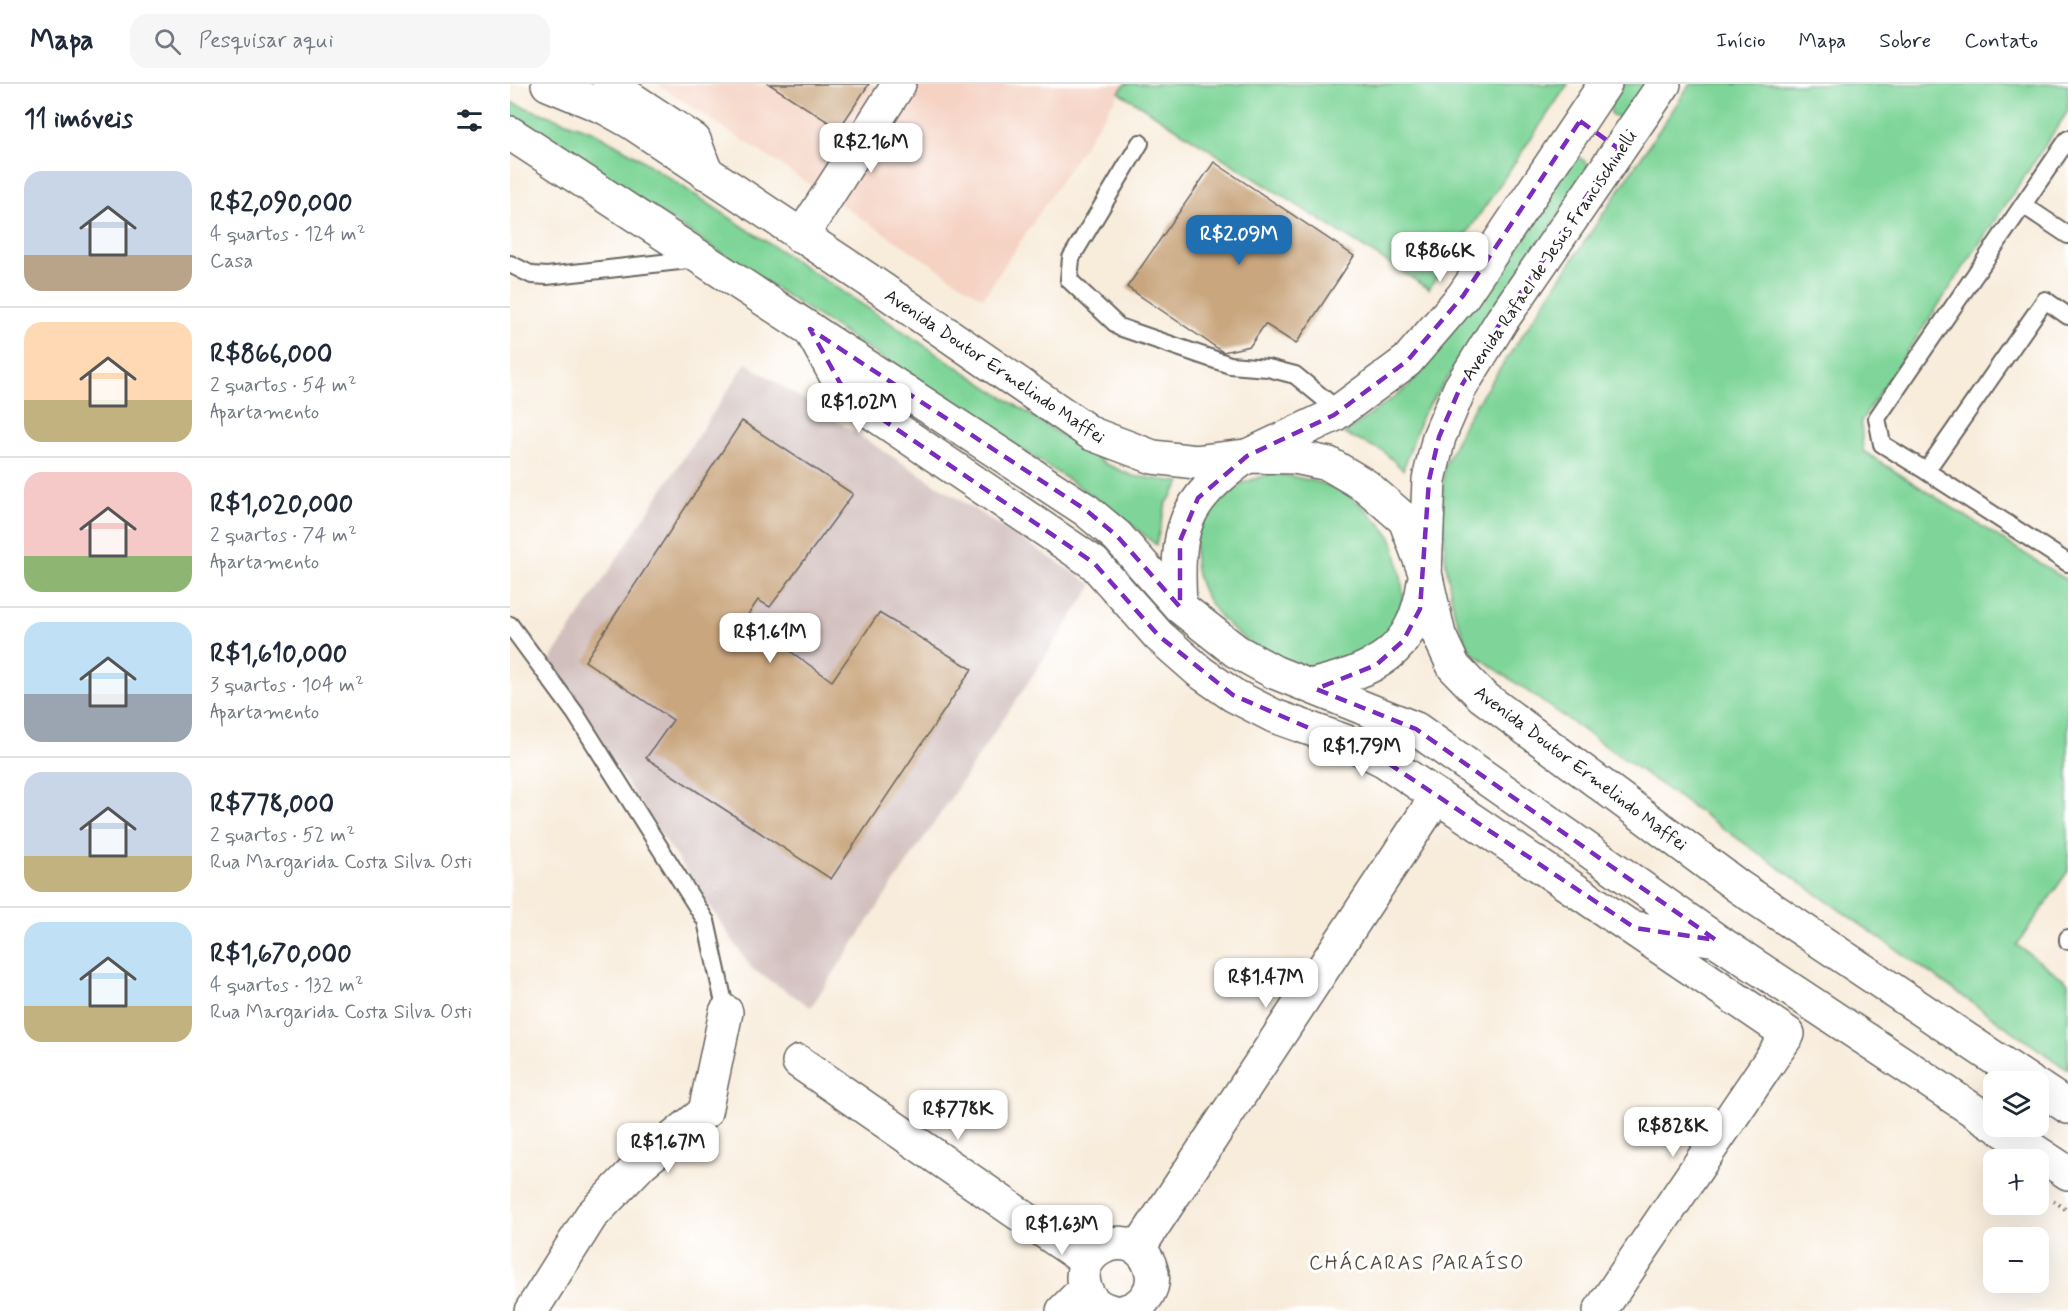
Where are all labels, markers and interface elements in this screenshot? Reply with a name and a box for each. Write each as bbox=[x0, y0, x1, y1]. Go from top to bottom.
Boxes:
search box bbox=[130, 14, 550, 68]
text: Mapa bbox=[30, 23, 94, 60]
icon: search bbox=[151, 25, 184, 58]
text: Pesquisar aqui bbox=[199, 27, 334, 55]
text: Início bbox=[1716, 27, 1766, 55]
text: Mapa bbox=[1799, 27, 1846, 55]
text: Sobre bbox=[1879, 27, 1931, 55]
text: Contato bbox=[1964, 27, 2038, 55]
text: 11 imóveis bbox=[24, 103, 133, 137]
icon: filters bbox=[453, 104, 486, 137]
pin: R$2.16M bbox=[816, 123, 926, 174]
street label: Avenida Rafael de Jesus Francischinelli bbox=[1457, 125, 1643, 386]
text: R$2.16M bbox=[834, 129, 908, 156]
text: R$2,090,000 bbox=[210, 187, 353, 221]
icon: home bbox=[72, 195, 144, 267]
pin: R$2.09M bbox=[1184, 215, 1294, 266]
text: 4 quartos · 124 m² bbox=[210, 221, 366, 248]
text: R$2.09M bbox=[1200, 221, 1278, 248]
pin: R$866K bbox=[1391, 232, 1489, 283]
text: R$866K bbox=[1405, 238, 1475, 265]
text: Casa bbox=[210, 248, 253, 275]
street label: Avenida Doutor Ermelindo Maffei bbox=[880, 284, 1109, 450]
text: R$866,000 bbox=[210, 338, 332, 372]
icon: home bbox=[72, 346, 144, 418]
text: 2 quartos · 54 m² bbox=[210, 372, 357, 399]
pin: R$1.02M bbox=[804, 383, 914, 434]
text: R$1.02M bbox=[821, 389, 897, 416]
text: Apartamento bbox=[210, 399, 319, 426]
text: R$1,020,000 bbox=[210, 488, 353, 522]
icon: home bbox=[72, 496, 144, 568]
text: 2 quartos · 74 m² bbox=[210, 522, 357, 549]
text: Apartamento bbox=[210, 549, 319, 576]
pin: R$1.61M bbox=[715, 613, 825, 664]
text: R$1.61M bbox=[734, 619, 806, 646]
text: R$1,610,000 bbox=[210, 638, 347, 672]
icon: home bbox=[72, 646, 144, 718]
text: 3 quartos · 104 m² bbox=[210, 672, 364, 699]
street label: Avenida Doutor Ermelindo Maffei bbox=[1469, 681, 1692, 857]
text: Apartamento bbox=[210, 699, 319, 726]
pin: R$1.79M bbox=[1307, 727, 1417, 778]
text: R$1.79M bbox=[1323, 733, 1401, 760]
text: R$778,000 bbox=[210, 788, 334, 822]
icon: home bbox=[72, 796, 144, 868]
text: 2 quartos · 52 m² bbox=[210, 822, 355, 849]
text: Rua Margarida Costa Silva Osti bbox=[210, 849, 472, 876]
text: R$1,670,000 bbox=[210, 938, 352, 972]
icon: home bbox=[72, 946, 144, 1018]
pin: R$1.47M bbox=[1211, 958, 1321, 1009]
text: R$1.47M bbox=[1228, 964, 1304, 991]
text: 4 quartos · 132 m² bbox=[210, 972, 364, 999]
text: Rua Margarida Costa Silva Osti bbox=[210, 999, 472, 1026]
map controls bbox=[1983, 1071, 2049, 1293]
button: layers bbox=[1983, 1071, 2049, 1137]
pin: R$778K bbox=[909, 1090, 1007, 1141]
text: R$778K bbox=[923, 1096, 993, 1123]
pin: R$828K bbox=[1624, 1107, 1722, 1158]
text: R$828K bbox=[1638, 1113, 1708, 1140]
pin: R$1.67M bbox=[613, 1123, 723, 1174]
text: R$1.67M bbox=[631, 1129, 705, 1156]
button: + bbox=[1983, 1149, 2049, 1215]
pin: R$1.63M bbox=[1007, 1205, 1117, 1256]
text: R$1.63M bbox=[1026, 1211, 1098, 1238]
button: − bbox=[1983, 1227, 2049, 1293]
district label: CHÁCARAS PARAÍSO bbox=[1309, 1250, 1525, 1277]

